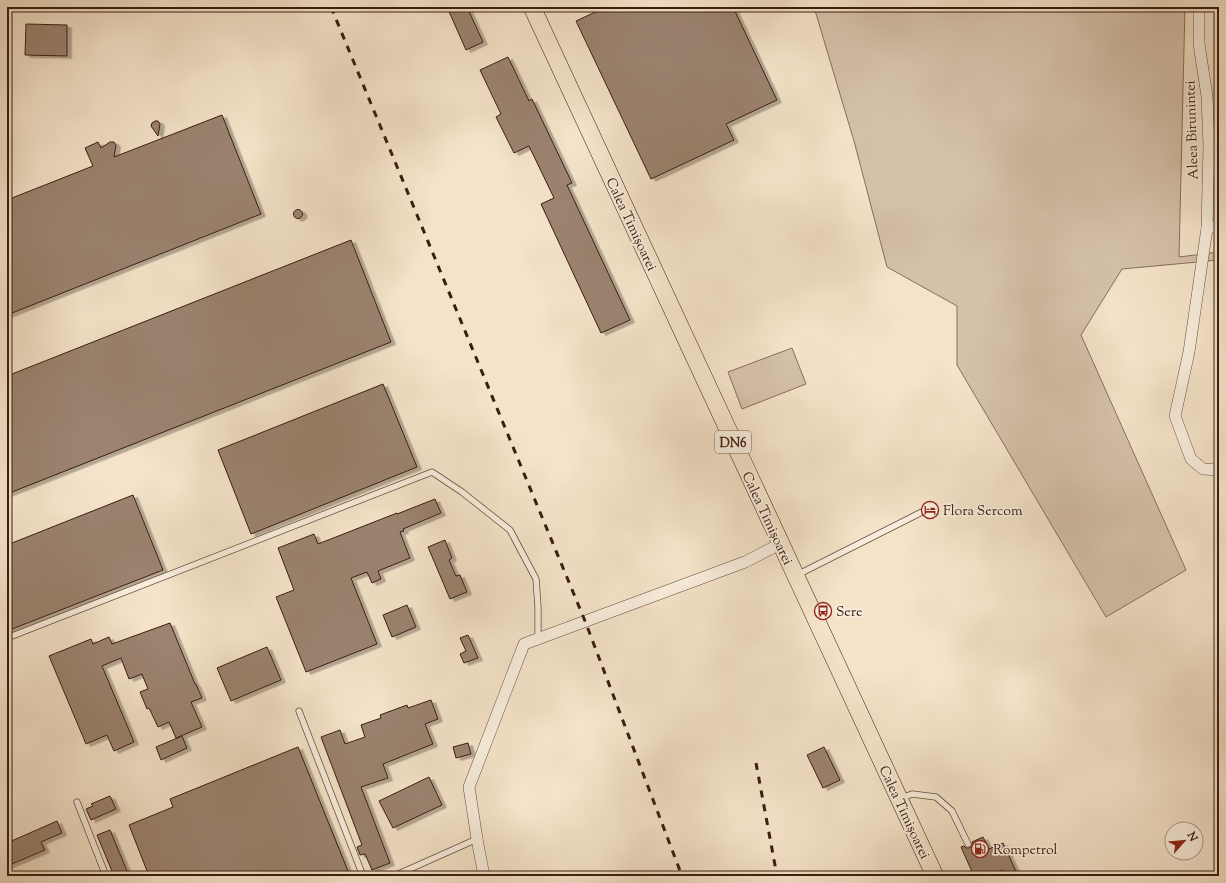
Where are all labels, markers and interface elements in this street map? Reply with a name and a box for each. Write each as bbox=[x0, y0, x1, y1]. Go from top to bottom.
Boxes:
street label: Aleea Birunintei bbox=[1181, 80, 1205, 180]
street label: Calea Timișoarei bbox=[600, 175, 661, 275]
road number: DN6 bbox=[715, 431, 751, 453]
street label: Calea Timișoarei bbox=[736, 469, 797, 569]
hotel icon: Flora Sercom bbox=[920, 500, 940, 520]
place label: Flora Sercom bbox=[943, 502, 1023, 522]
bus stop icon: Sere bbox=[813, 601, 833, 621]
place label: Sere bbox=[836, 603, 863, 623]
street label: Calea Timișoarei bbox=[873, 763, 934, 863]
north arrow bbox=[1164, 821, 1204, 861]
text: N bbox=[1182, 828, 1201, 845]
fuel station icon: Rompetrol bbox=[970, 839, 990, 859]
place label: Rompetrol bbox=[993, 841, 1058, 861]

